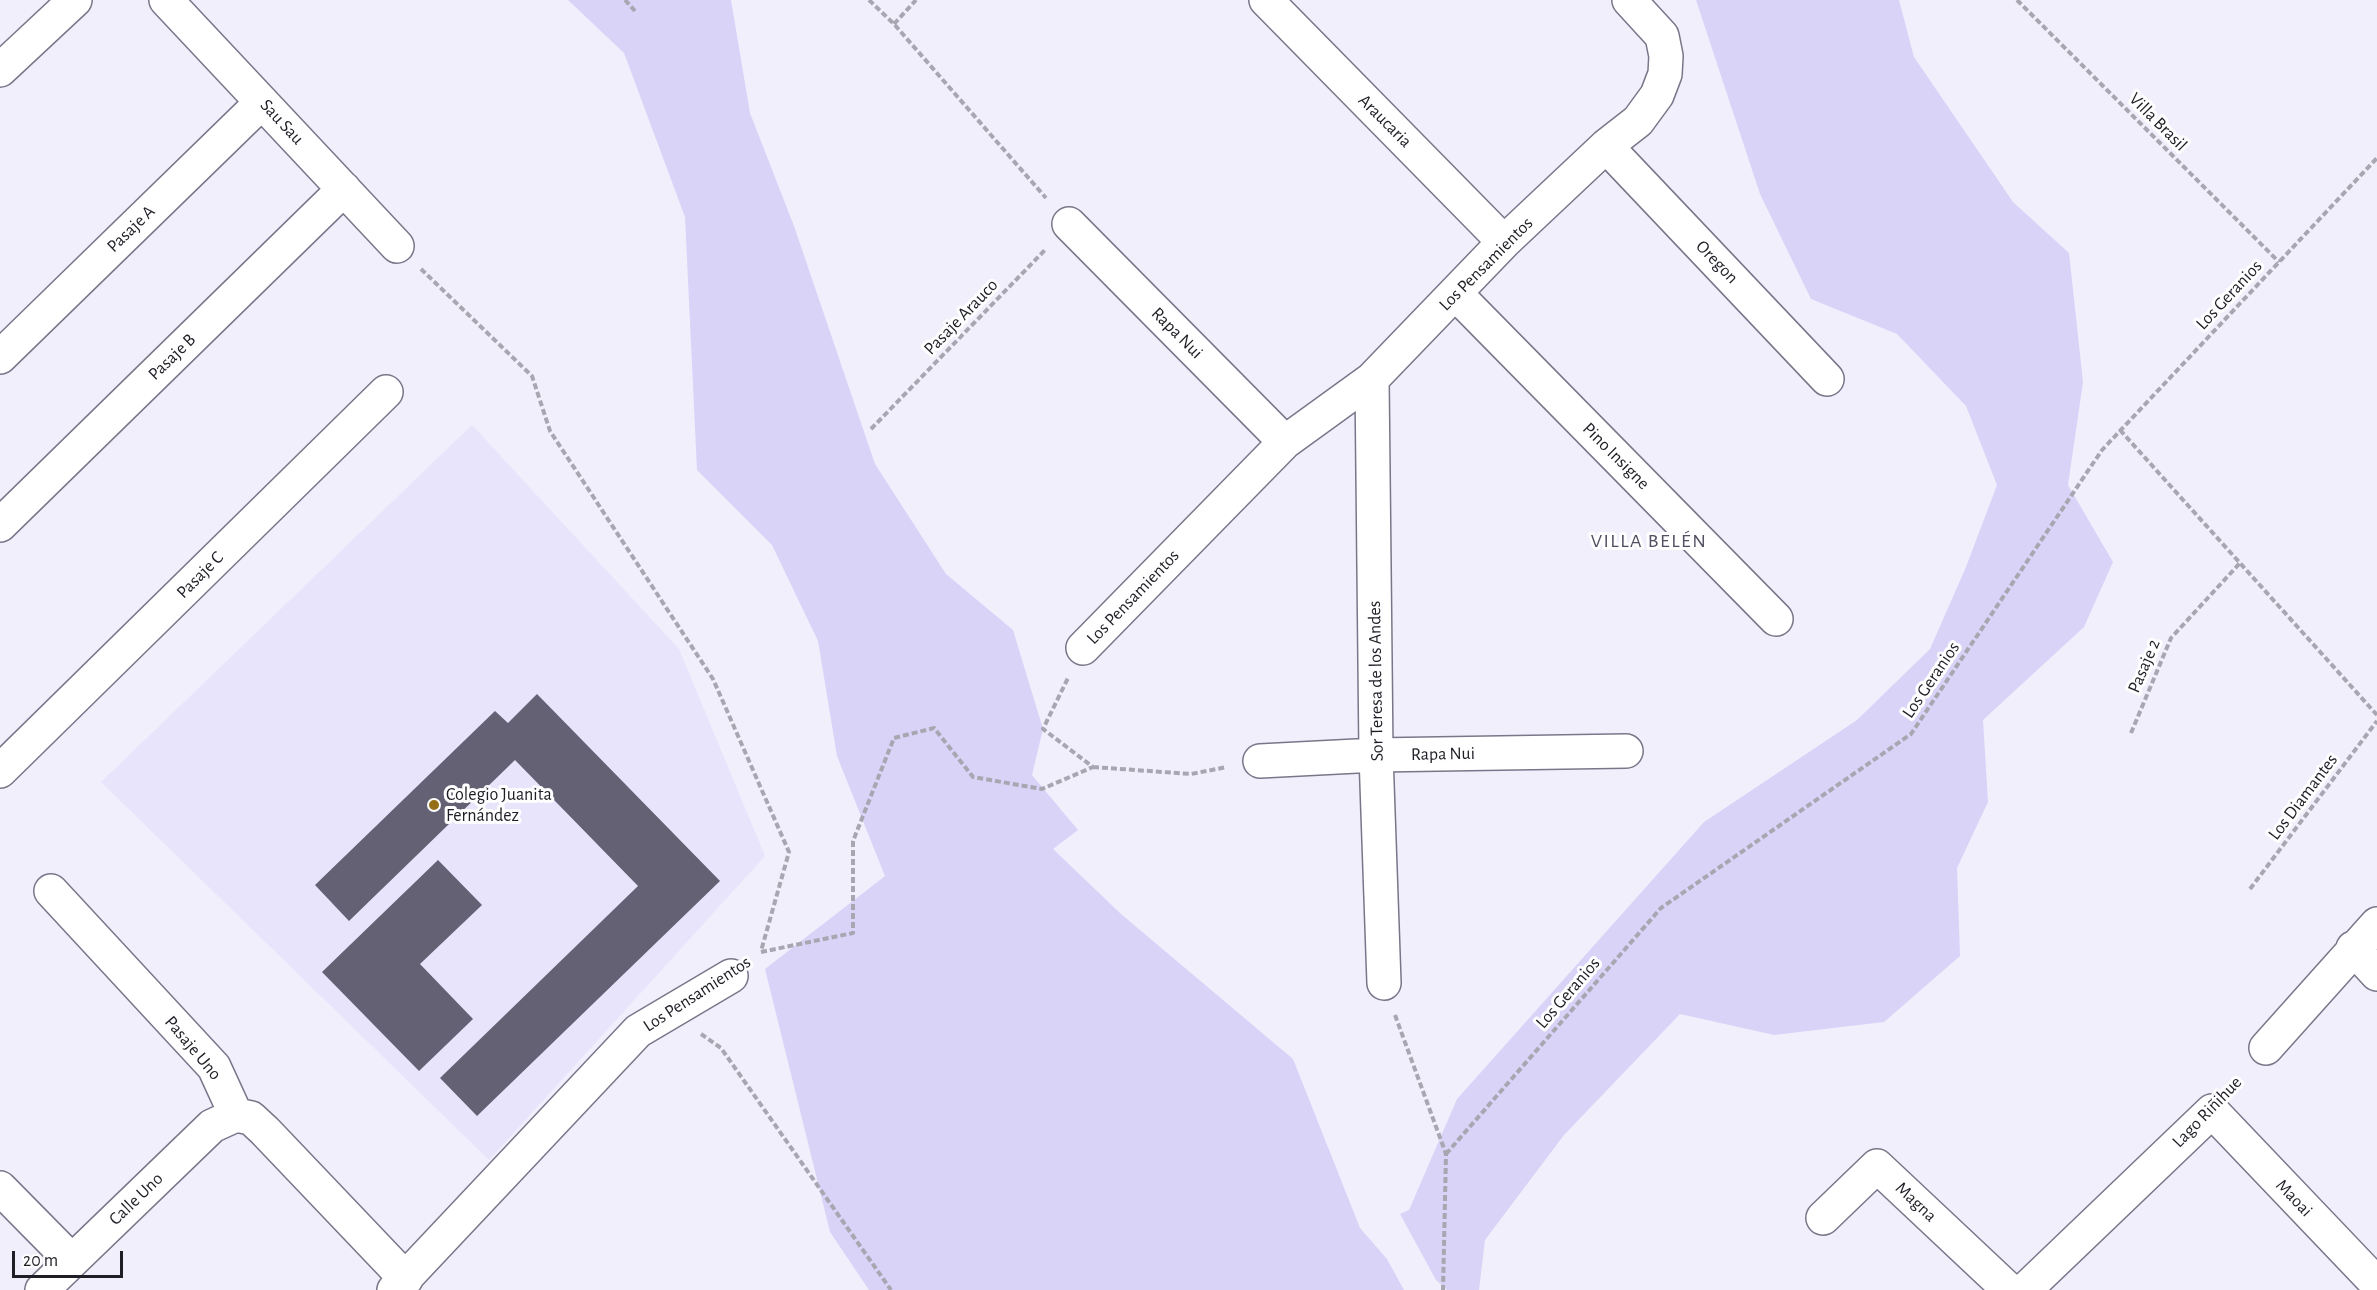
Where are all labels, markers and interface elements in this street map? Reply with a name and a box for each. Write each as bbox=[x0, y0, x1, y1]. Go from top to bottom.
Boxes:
street label: Villa Brasil bbox=[2124, 88, 2192, 156]
street label: Araucaria bbox=[1354, 90, 1416, 152]
street label: Sau Sau bbox=[256, 95, 308, 149]
street label: Pasaje A bbox=[102, 201, 160, 257]
street label: Los Pensamientos bbox=[1435, 213, 1537, 315]
street label: Oregon bbox=[1691, 236, 1743, 288]
street label: Los Geranios bbox=[2191, 256, 2267, 334]
street label: Pasaje Arauco bbox=[919, 274, 1003, 360]
street label: Rapa Nui bbox=[1147, 303, 1207, 363]
street label: Pasaje B bbox=[144, 329, 200, 385]
street label: Pino Insigne bbox=[1578, 418, 1654, 494]
district label: VILLA BELÉN bbox=[1591, 529, 1707, 553]
street label: Los Pensamientos bbox=[1082, 545, 1184, 649]
street label: Pasaje C bbox=[172, 547, 228, 603]
street label: Sor Teresa de los Andes bbox=[1364, 600, 1388, 762]
street label: Pasaje 2 bbox=[2123, 636, 2165, 696]
street label: Los Geranios bbox=[1898, 638, 1964, 722]
street label: Rapa Nui bbox=[1411, 743, 1475, 765]
street label: Los Diamantes bbox=[2264, 750, 2342, 844]
place label: Colegio Juanita Fernández bbox=[446, 784, 552, 826]
marker: Colegio Juanita Fernández bbox=[427, 798, 441, 812]
street label: Los Pensamientos bbox=[639, 951, 755, 1037]
street label: Los Geranios bbox=[1531, 953, 1605, 1033]
street label: Pasaje Uno bbox=[160, 1011, 226, 1085]
street label: Lago Riñihue bbox=[2168, 1072, 2246, 1152]
street label: Calle Uno bbox=[104, 1168, 168, 1230]
street label: Maoai bbox=[2271, 1175, 2317, 1221]
street label: Magna bbox=[1891, 1177, 1941, 1227]
scale bar bbox=[15, 1239, 126, 1277]
text: 20 m bbox=[23, 1252, 58, 1270]

